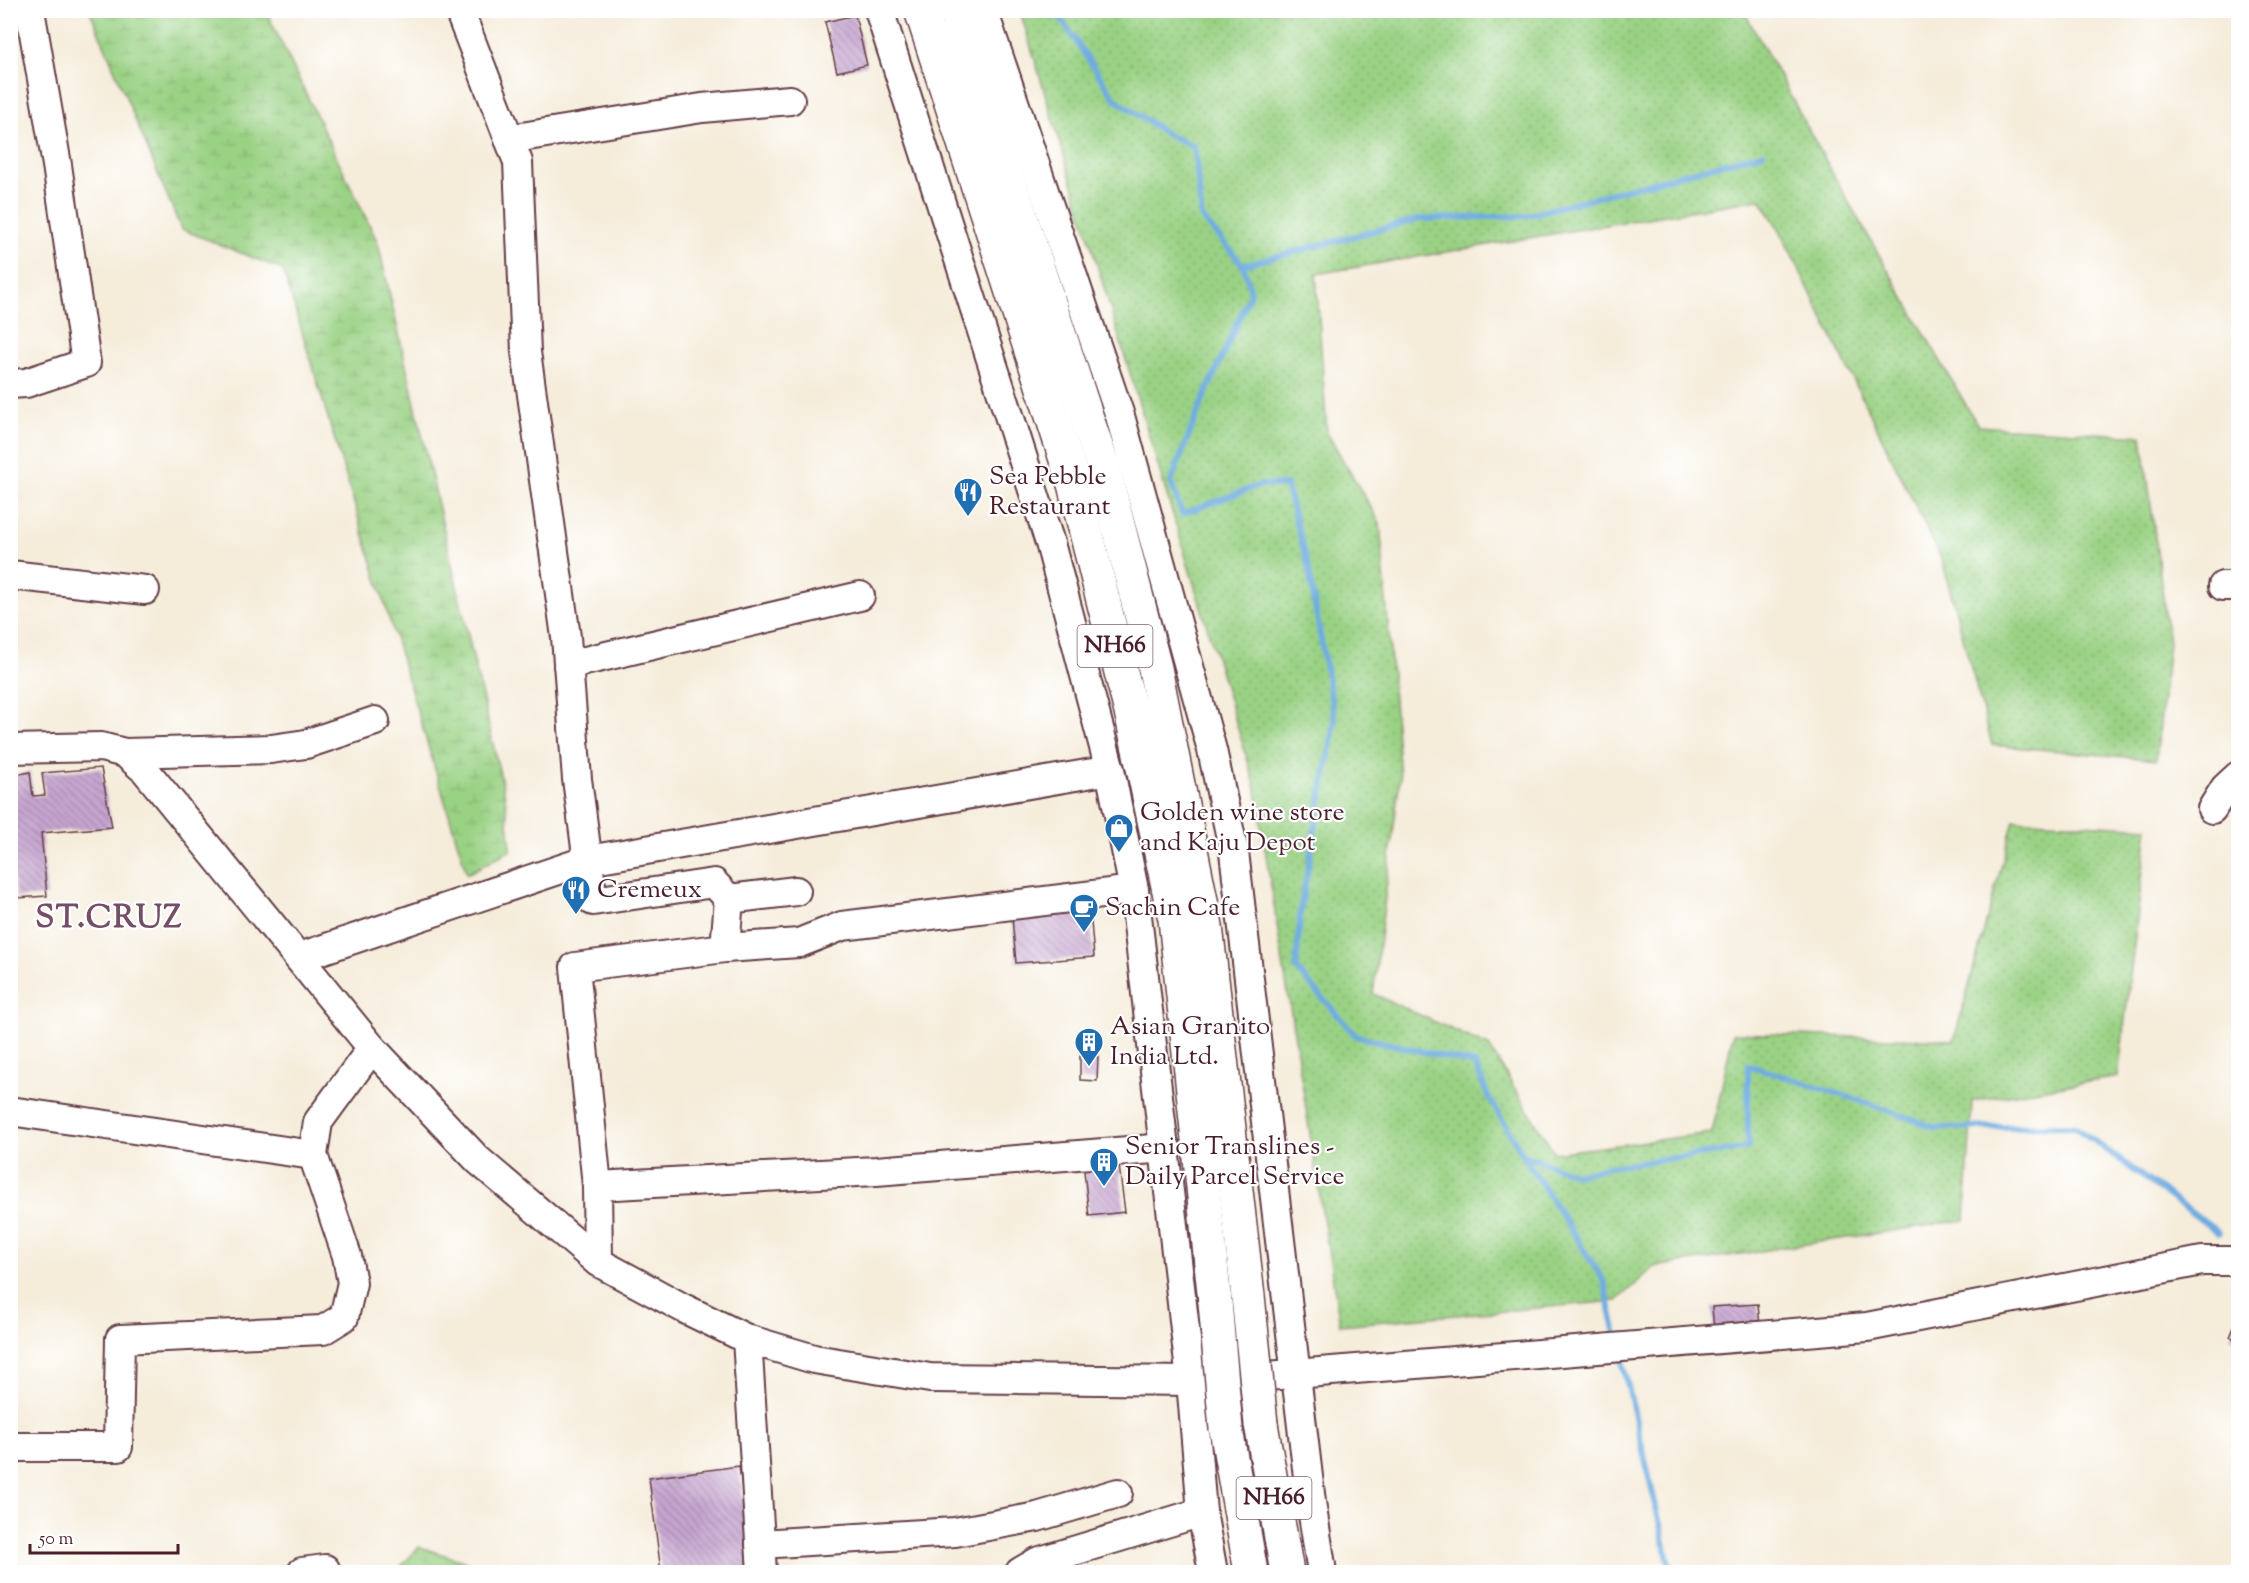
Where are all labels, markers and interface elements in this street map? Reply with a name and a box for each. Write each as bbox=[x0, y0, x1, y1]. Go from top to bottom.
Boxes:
place label: Sea Pebble Restaurant bbox=[989, 459, 1111, 526]
restaurant icon: Sea Pebble Restaurant bbox=[952, 476, 984, 518]
road number: NH66 bbox=[1078, 625, 1152, 667]
place label: Golden wine store and Kaju Depot bbox=[1140, 795, 1345, 862]
shop icon: Golden wine store and Kaju Depot bbox=[1103, 812, 1135, 854]
place label: Cremeux bbox=[597, 872, 702, 909]
restaurant icon: Cremeux bbox=[560, 874, 592, 916]
place label: Sachin Cafe bbox=[1105, 890, 1240, 927]
cafe icon: Sachin Cafe bbox=[1068, 892, 1100, 934]
district label: ST.CRUZ bbox=[35, 896, 183, 942]
place label: Asian Granito India Ltd. bbox=[1110, 1009, 1270, 1076]
building icon: Asian Granito India Ltd. bbox=[1073, 1026, 1105, 1068]
place label: Senior Translines - Daily Parcel Service bbox=[1125, 1129, 1345, 1196]
building icon: Senior Translines - Daily Parcel Service bbox=[1088, 1146, 1120, 1188]
road number: NH66 bbox=[1236, 1477, 1312, 1519]
scale bar bbox=[30, 1517, 178, 1555]
text: 50 m bbox=[38, 1527, 74, 1553]

